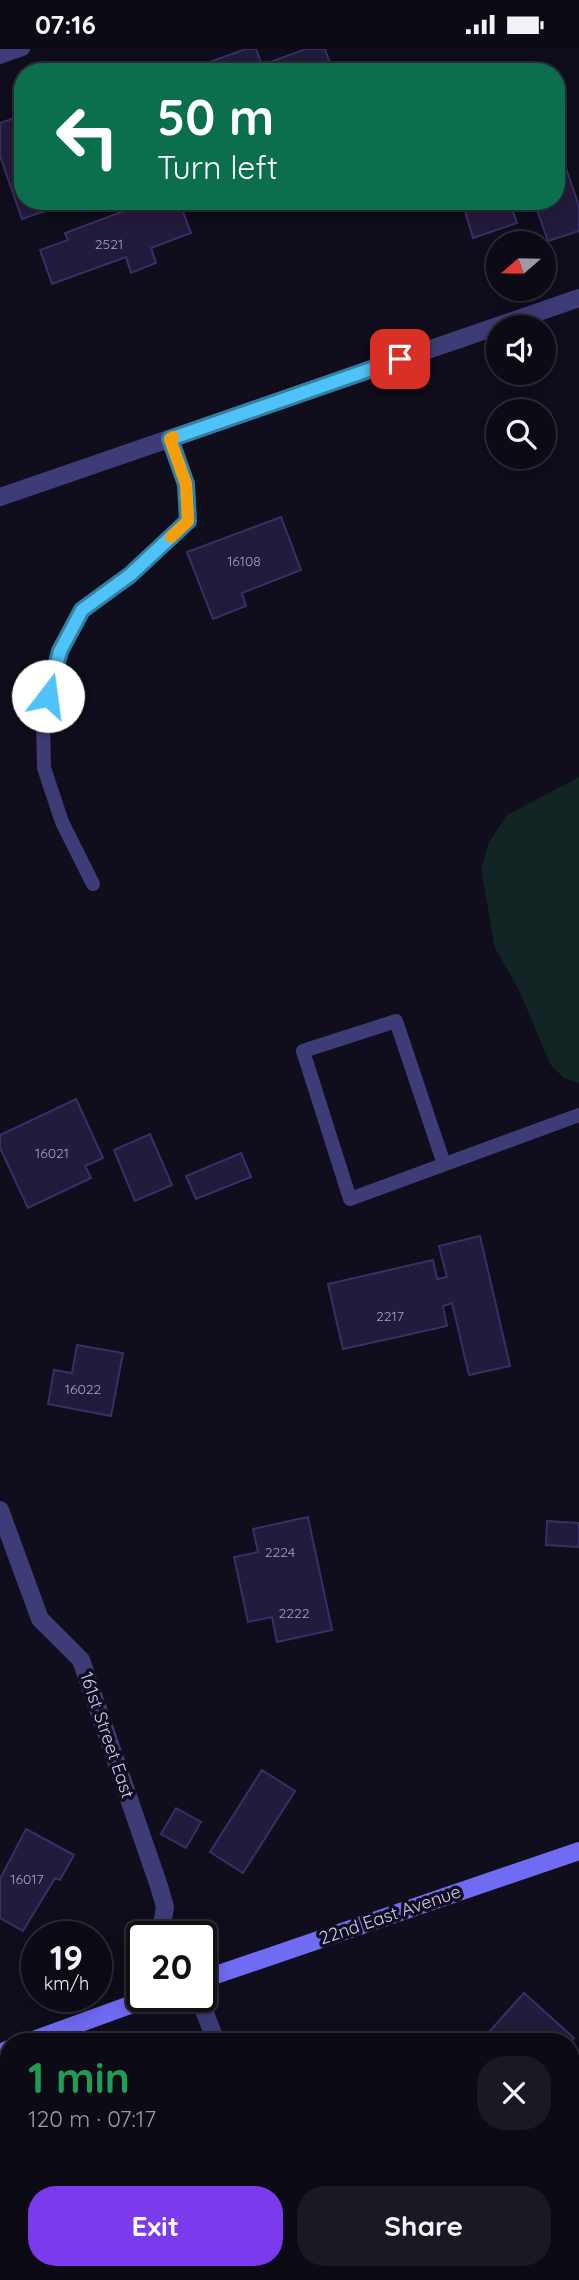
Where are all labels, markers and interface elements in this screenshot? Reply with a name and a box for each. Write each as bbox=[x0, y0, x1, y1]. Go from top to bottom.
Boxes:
text: 07:16 bbox=[35, 8, 96, 41]
text: 50 m bbox=[157, 86, 274, 147]
icon: left bbox=[42, 91, 133, 182]
text: Turn left bbox=[157, 147, 278, 187]
north arrow bbox=[486, 231, 556, 301]
map controls bbox=[486, 231, 556, 469]
house number: 2521 bbox=[95, 235, 123, 253]
button: sound bbox=[486, 315, 556, 385]
pin bbox=[370, 329, 430, 389]
icon: arrive bbox=[381, 340, 419, 378]
button: search bbox=[486, 399, 556, 469]
house number: 16108 bbox=[227, 552, 261, 570]
position arrow bbox=[11, 659, 85, 733]
house number: 16021 bbox=[35, 1144, 69, 1162]
house number: 2217 bbox=[376, 1307, 404, 1325]
house number: 16022 bbox=[65, 1380, 102, 1398]
house number: 2224 bbox=[265, 1543, 295, 1561]
house number: 2222 bbox=[278, 1604, 310, 1622]
street label: 161st Street East bbox=[75, 1669, 140, 1801]
house number: 16017 bbox=[10, 1870, 44, 1888]
street label: 22nd East Avenue bbox=[316, 1880, 464, 1950]
speed limit sign: 20 bbox=[126, 1921, 217, 2012]
text: 19 bbox=[50, 1935, 83, 1979]
text: km/h bbox=[44, 1972, 89, 1995]
text: 1 min bbox=[28, 2051, 130, 2104]
button: close bbox=[477, 2056, 551, 2130]
text: 120 m · 07:17 bbox=[28, 2104, 156, 2133]
button: Exit bbox=[28, 2186, 283, 2266]
button: Share bbox=[297, 2186, 551, 2266]

